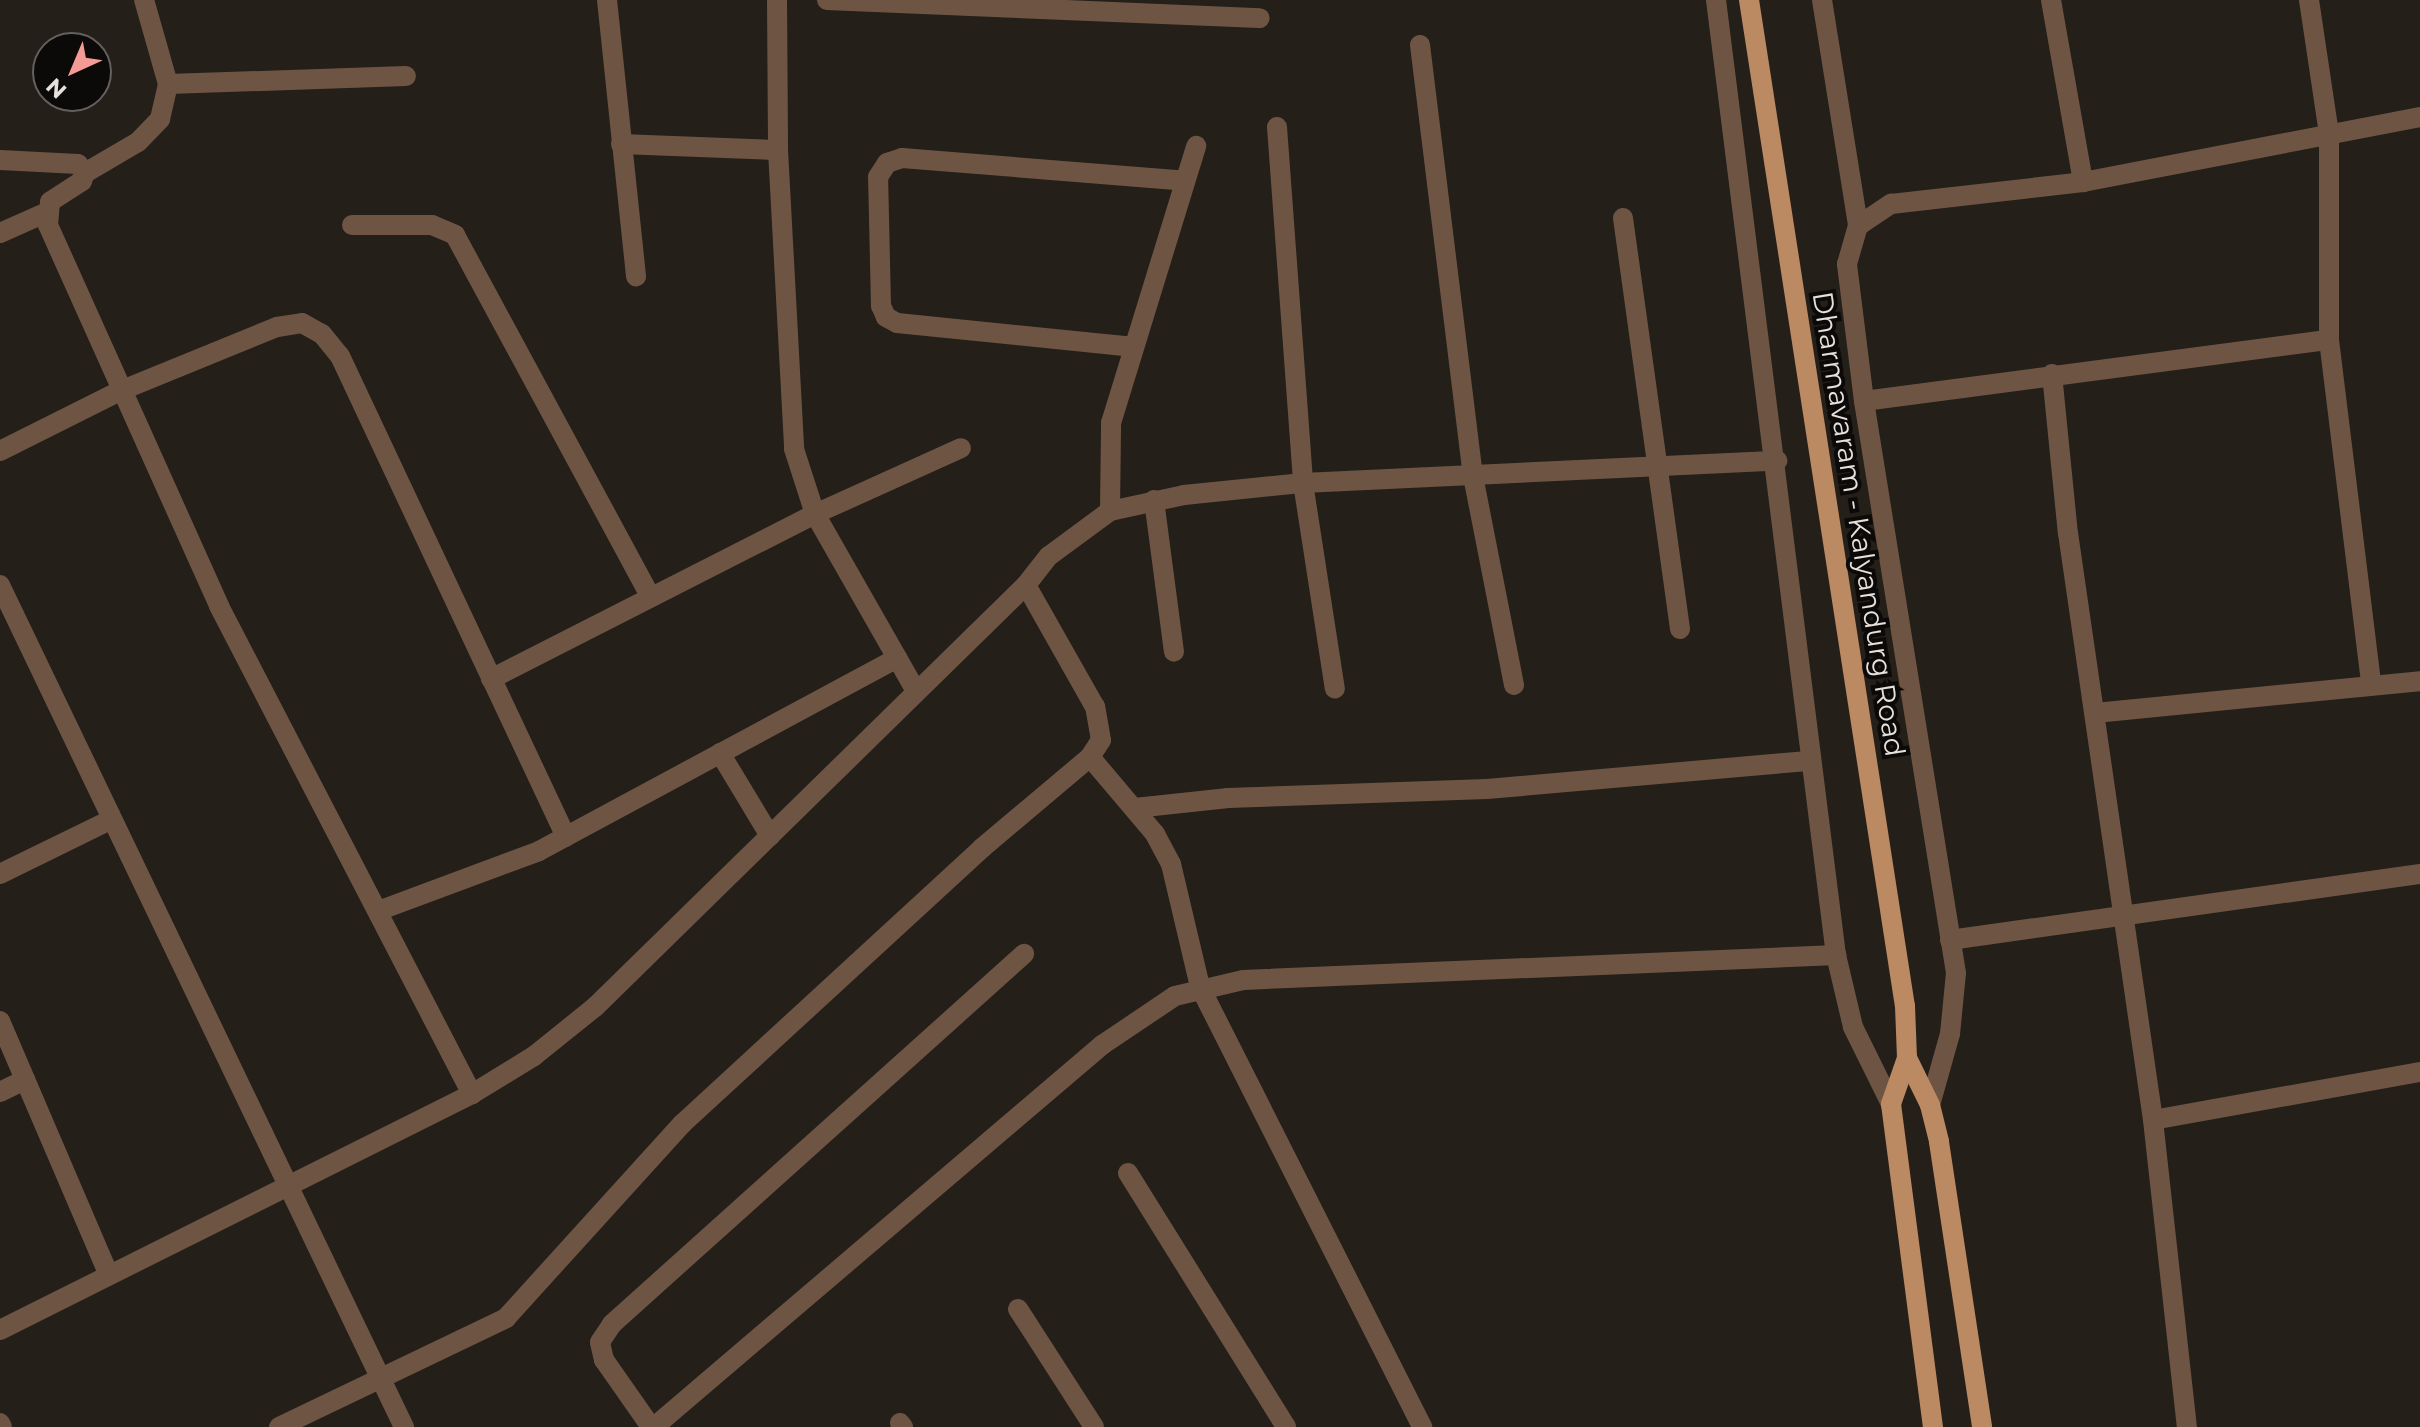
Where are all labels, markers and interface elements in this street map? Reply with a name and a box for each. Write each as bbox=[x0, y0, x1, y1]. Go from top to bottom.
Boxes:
north arrow bbox=[32, 32, 112, 112]
text: N bbox=[41, 72, 72, 104]
street label: Dharmavaram - Kalyandurg Road bbox=[1806, 289, 1912, 759]

